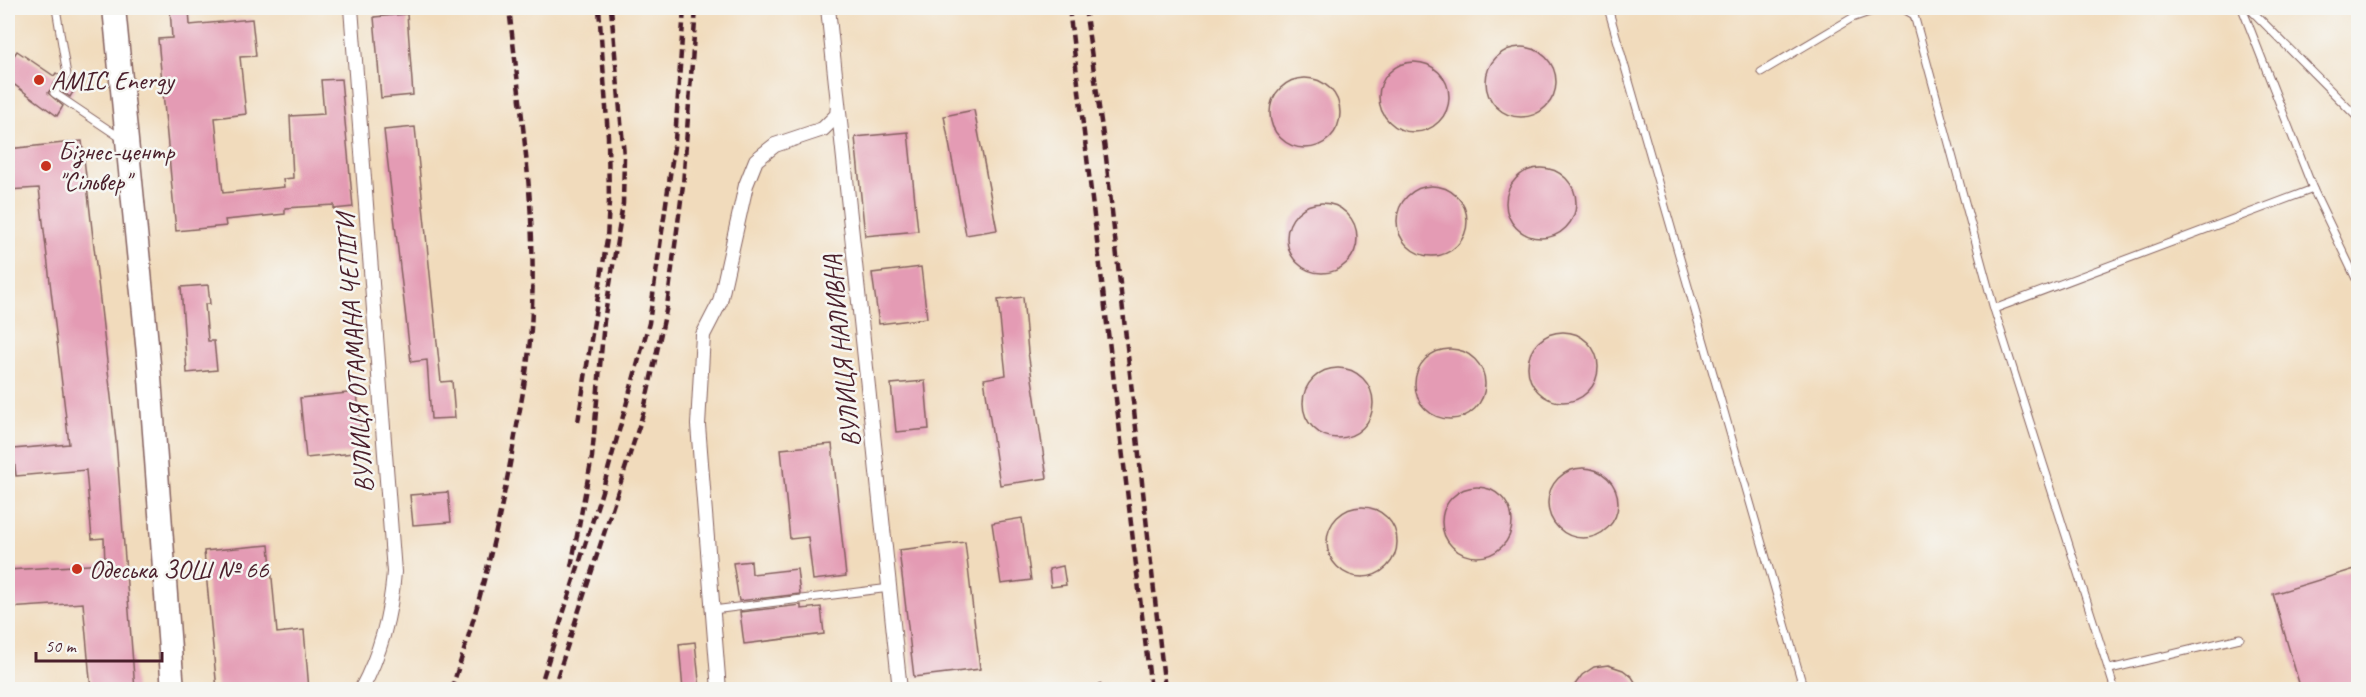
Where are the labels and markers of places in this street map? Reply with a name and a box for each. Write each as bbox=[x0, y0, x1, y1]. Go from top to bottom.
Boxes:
place label: AMIC Energy bbox=[51, 64, 176, 97]
marker: AMIC Energy bbox=[32, 73, 46, 87]
place label: Бізнес-центр "Сільвер" bbox=[58, 135, 175, 198]
marker: Бізнес-центр "Сільвер" bbox=[39, 159, 53, 173]
place label: Одеська ЗОШ № 66 bbox=[89, 553, 270, 586]
marker: Одеська ЗОШ № 66 bbox=[70, 562, 84, 576]

